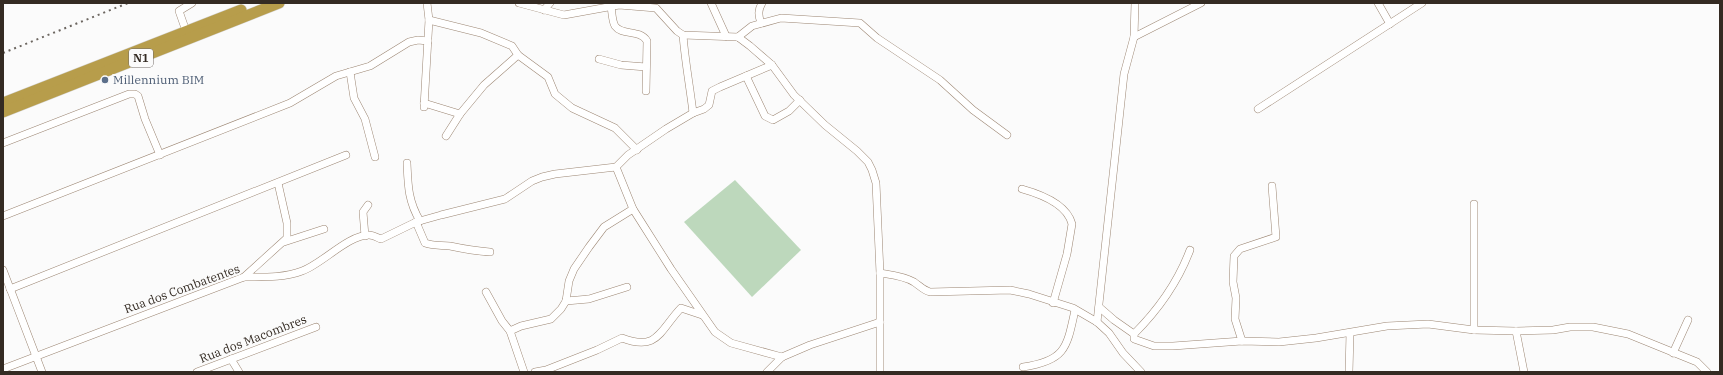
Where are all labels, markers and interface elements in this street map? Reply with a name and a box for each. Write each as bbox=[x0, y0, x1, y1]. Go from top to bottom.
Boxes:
road number: N1 bbox=[129, 49, 153, 67]
place label: Millennium BIM bbox=[113, 72, 204, 87]
marker: Millennium BIM bbox=[100, 75, 110, 85]
street label: Rua dos Combatentes bbox=[122, 261, 242, 316]
street label: Rua dos Macombres bbox=[197, 311, 309, 366]

